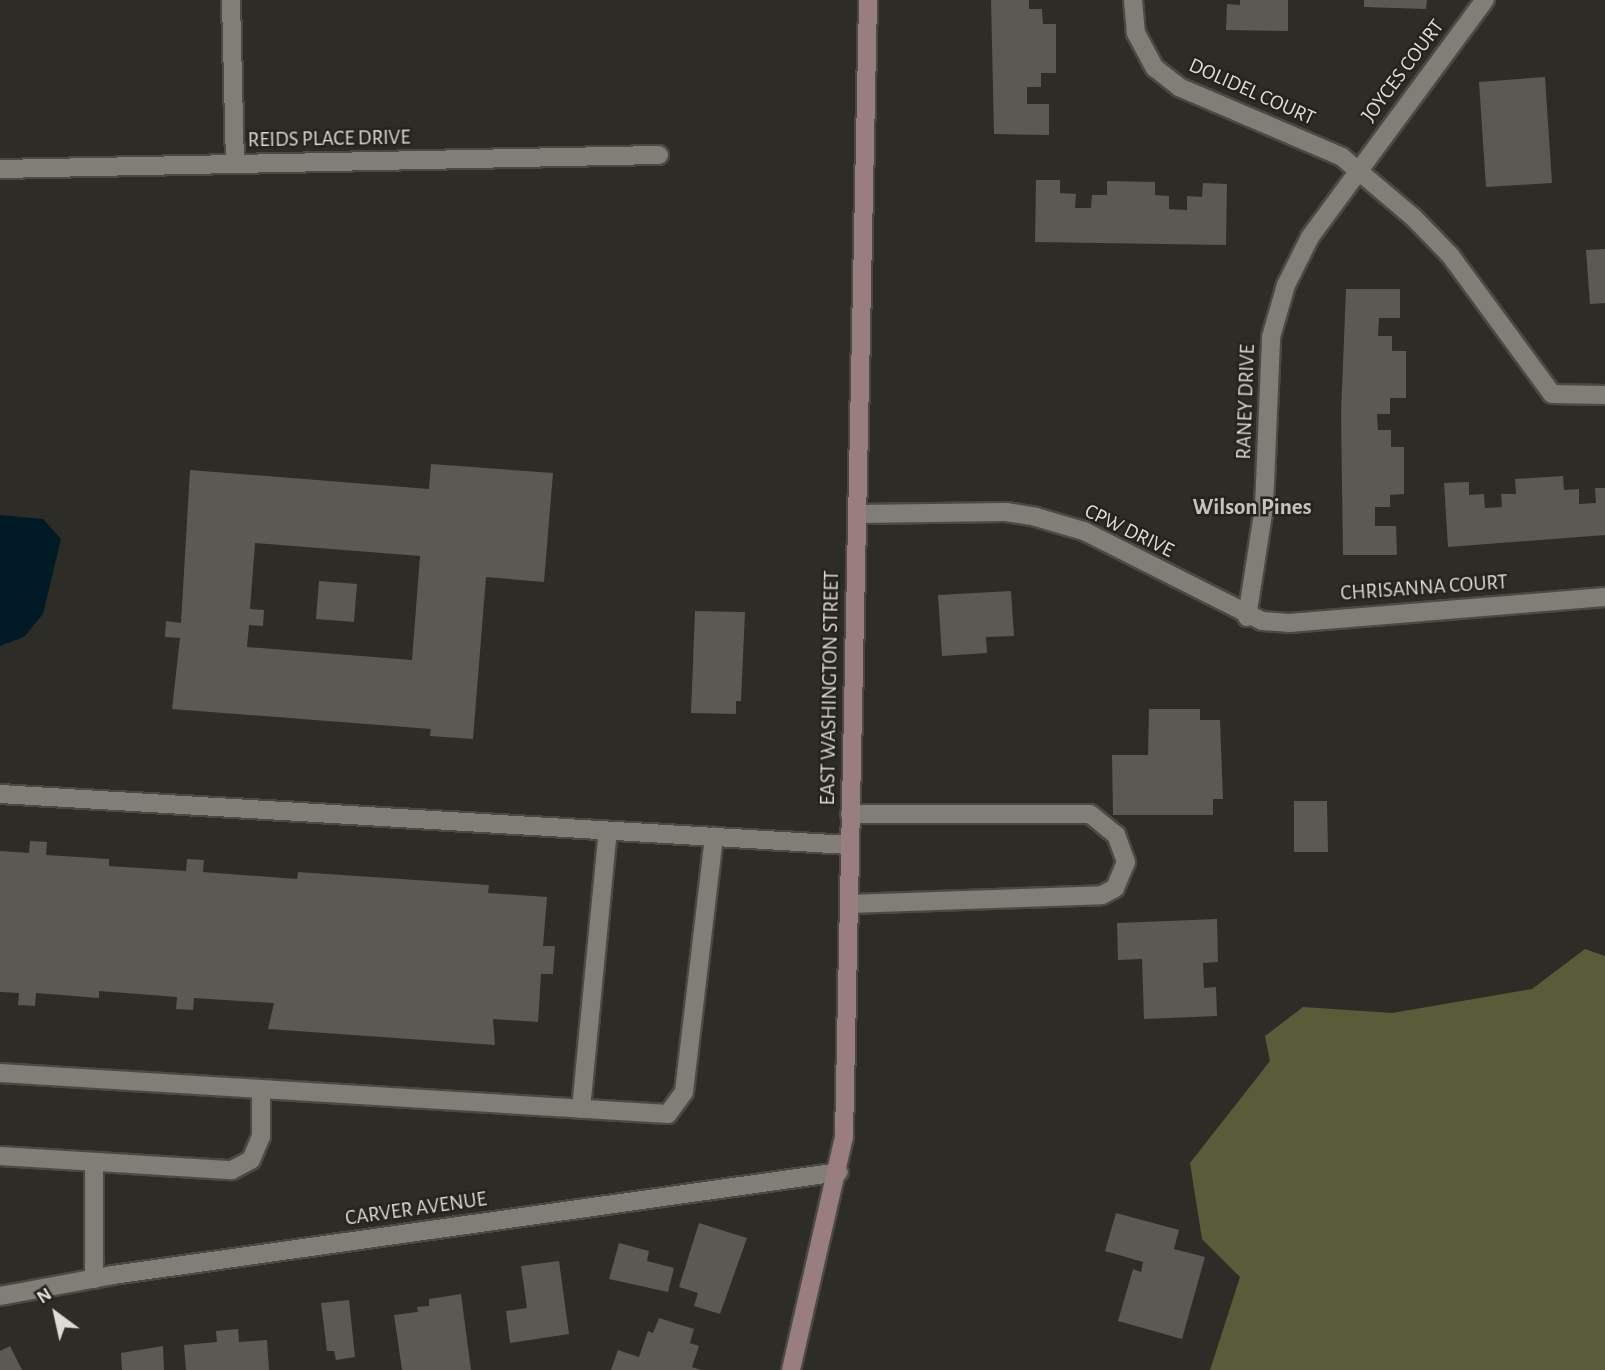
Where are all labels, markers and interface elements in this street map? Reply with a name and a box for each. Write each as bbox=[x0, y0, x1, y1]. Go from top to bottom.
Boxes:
street label: JOYCES COURT bbox=[1356, 15, 1450, 127]
street label: DOLIDEL COURT bbox=[1185, 53, 1319, 131]
street label: REIDS PLACE DRIVE bbox=[247, 125, 411, 153]
street label: RANEY DRIVE bbox=[1231, 344, 1261, 460]
district label: Wilson Pines bbox=[1192, 494, 1312, 522]
street label: CPW DRIVE bbox=[1080, 499, 1178, 563]
street label: EAST WASHINGTON STREET bbox=[815, 570, 845, 806]
street label: CHRISANNA COURT bbox=[1340, 570, 1508, 606]
street label: CARVER AVENUE bbox=[344, 1187, 488, 1231]
north arrow bbox=[21, 1279, 91, 1349]
text: N bbox=[34, 1284, 55, 1308]

